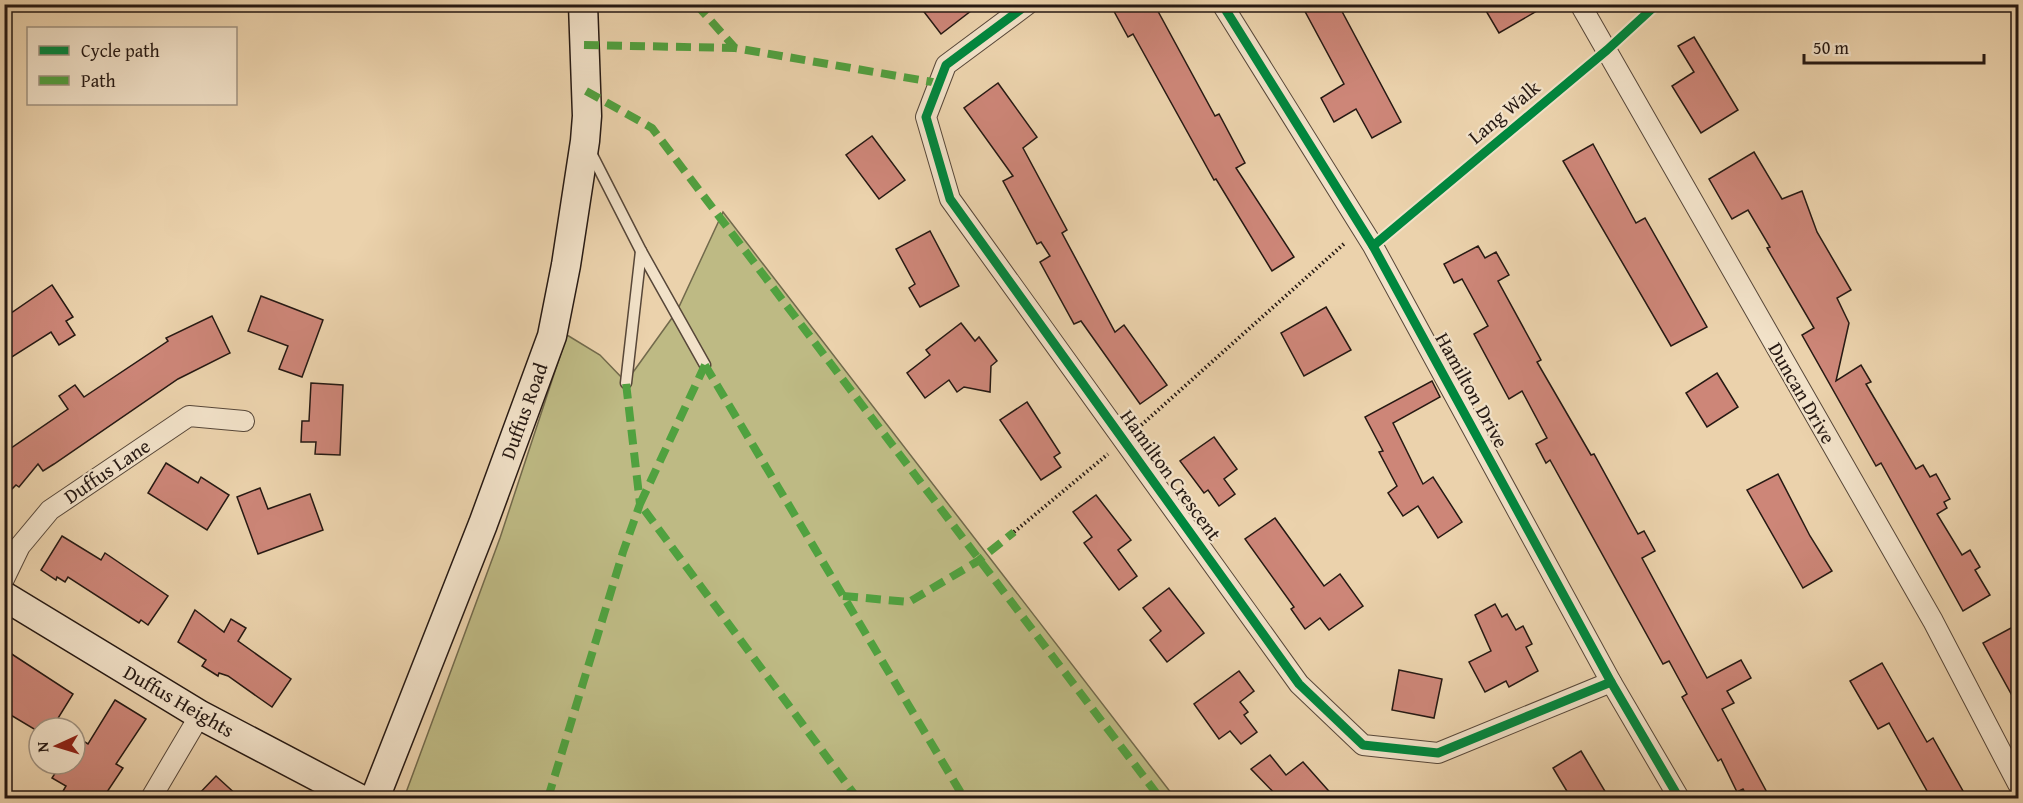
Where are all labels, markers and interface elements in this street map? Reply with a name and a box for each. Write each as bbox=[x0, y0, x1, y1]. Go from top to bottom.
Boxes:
legend bbox=[27, 27, 237, 105]
scale bar bbox=[1804, 27, 1984, 65]
text: 50 m bbox=[1813, 34, 1849, 61]
text: Cycle path bbox=[81, 37, 160, 64]
text: Path bbox=[81, 67, 116, 94]
street label: Lang Walk bbox=[1461, 72, 1547, 150]
street label: Hamilton Drive bbox=[1429, 327, 1516, 453]
street label: Duncan Drive bbox=[1762, 337, 1843, 449]
street label: Duffus Road bbox=[493, 358, 555, 463]
street label: Hamilton Crescent bbox=[1114, 403, 1229, 546]
street label: Duffus Lane bbox=[58, 431, 156, 510]
street label: Duffus Heights bbox=[119, 657, 240, 744]
north arrow bbox=[27, 716, 87, 776]
text: N bbox=[30, 741, 54, 753]

